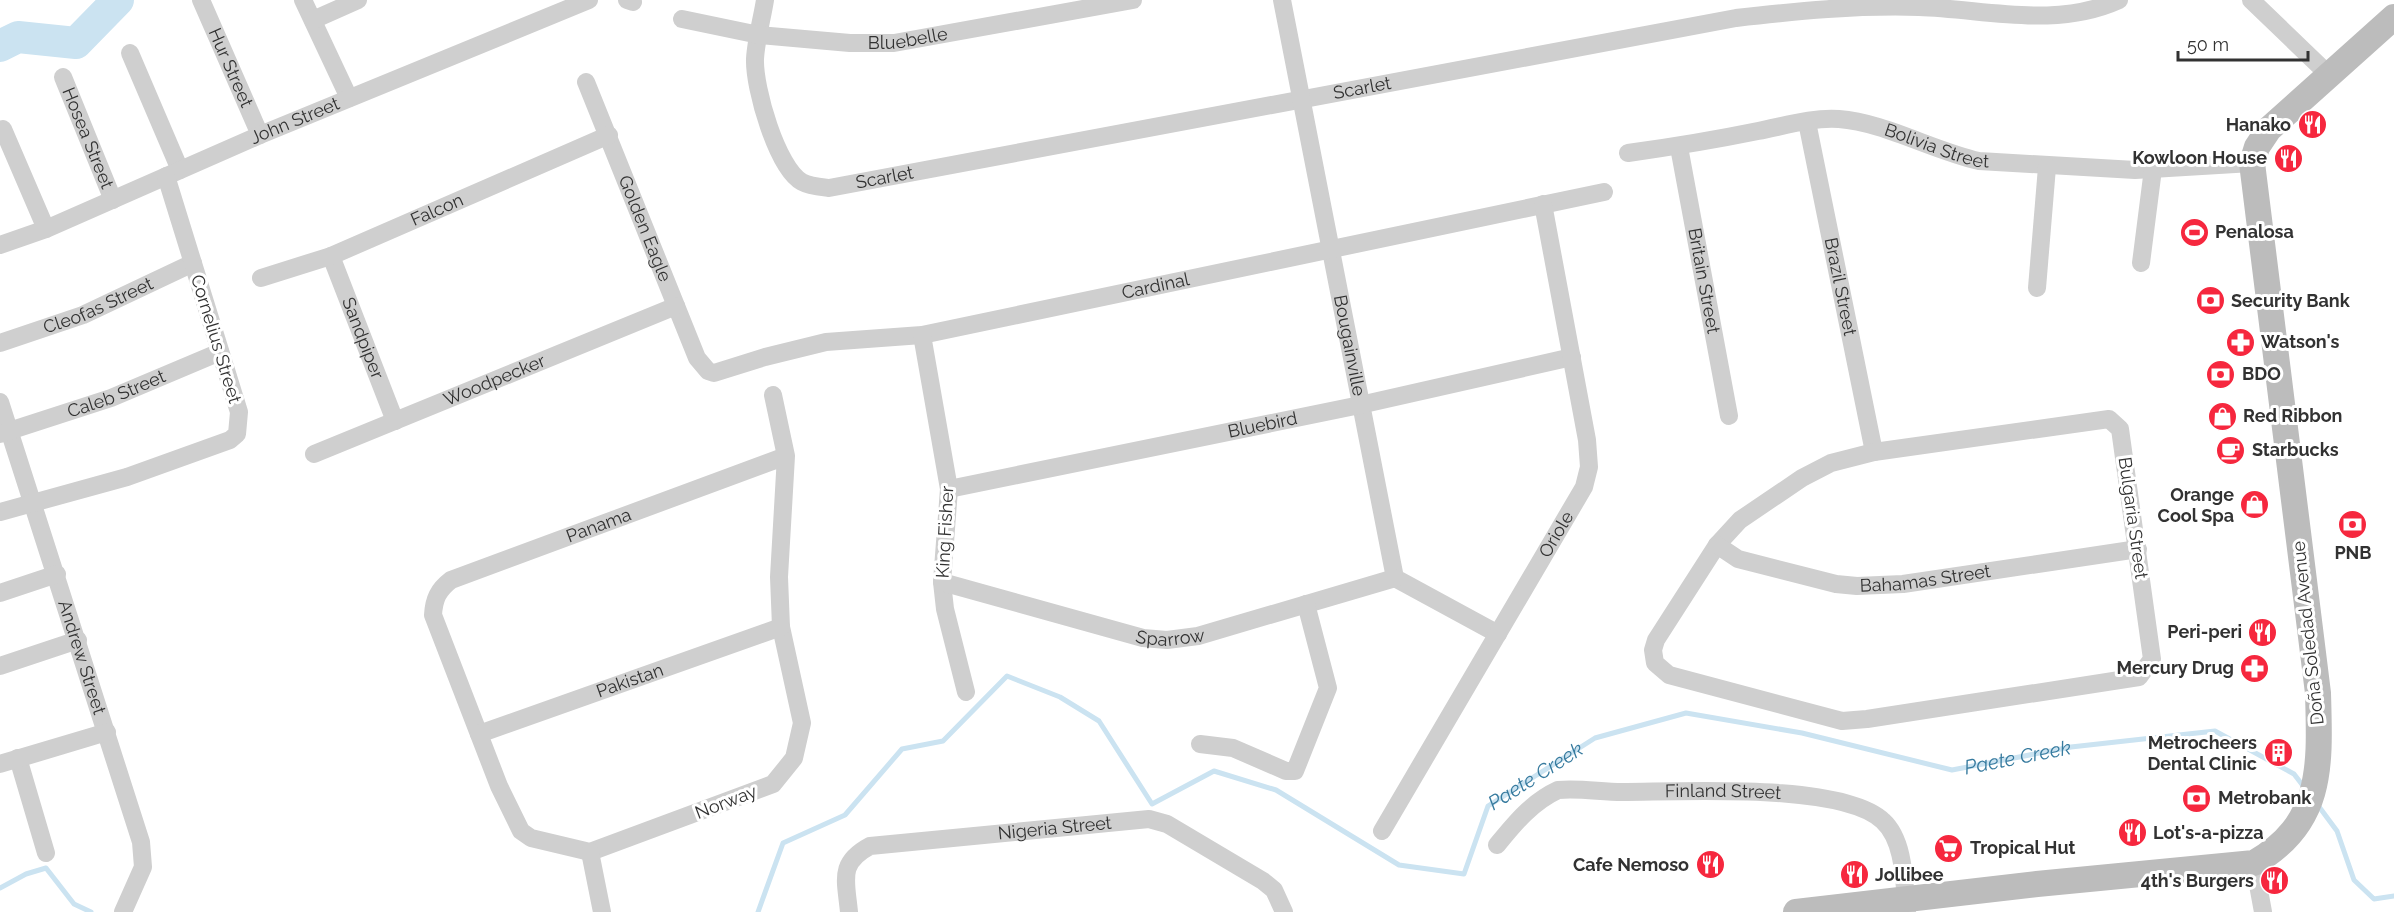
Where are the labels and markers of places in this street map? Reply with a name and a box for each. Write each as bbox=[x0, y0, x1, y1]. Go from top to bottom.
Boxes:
restaurant icon: Hanako bbox=[2296, 109, 2328, 141]
place label: Hanako bbox=[2226, 114, 2291, 135]
restaurant icon: Kowloon House bbox=[2272, 142, 2304, 174]
place label: Kowloon House bbox=[2132, 147, 2267, 168]
sports icon: Penalosa bbox=[2178, 216, 2210, 248]
place label: Penalosa bbox=[2215, 221, 2294, 242]
bank icon: Security Bank bbox=[2194, 285, 2226, 317]
place label: Security Bank bbox=[2231, 290, 2351, 311]
pharmacy icon: Watson's bbox=[2224, 326, 2256, 358]
place label: Watson's bbox=[2261, 331, 2340, 352]
bank icon: BDO bbox=[2205, 358, 2237, 390]
place label: BDO bbox=[2242, 363, 2281, 384]
shop icon: Red Ribbon bbox=[2206, 400, 2238, 432]
place label: Red Ribbon bbox=[2243, 405, 2342, 426]
cafe icon: Starbucks bbox=[2215, 434, 2247, 466]
place label: Starbucks bbox=[2252, 439, 2339, 460]
place label: Orange Cool Spa bbox=[2158, 484, 2234, 526]
shop icon: Orange Cool Spa bbox=[2239, 489, 2271, 521]
bank icon: PNB bbox=[2337, 508, 2369, 540]
place label: PNB bbox=[2334, 542, 2372, 563]
restaurant icon: Peri-peri bbox=[2247, 616, 2279, 648]
place label: Peri-peri bbox=[2167, 621, 2242, 642]
pharmacy icon: Mercury Drug bbox=[2239, 652, 2271, 684]
place label: Mercury Drug bbox=[2117, 657, 2234, 678]
place label: Metrocheers Dental Clinic bbox=[2147, 732, 2257, 774]
building icon: Metrocheers Dental Clinic bbox=[2262, 737, 2294, 769]
bank icon: Metrobank bbox=[2181, 782, 2213, 814]
place label: Metrobank bbox=[2218, 787, 2312, 808]
restaurant icon: Lot's-a-pizza bbox=[2116, 817, 2148, 849]
place label: Lot's-a-pizza bbox=[2153, 822, 2264, 843]
supermarket icon: Tropical Hut bbox=[1933, 832, 1965, 864]
place label: Tropical Hut bbox=[1970, 837, 2076, 858]
restaurant icon: Cafe Nemoso bbox=[1694, 849, 1726, 881]
place label: Cafe Nemoso bbox=[1573, 854, 1689, 875]
restaurant icon: Jollibee bbox=[1838, 859, 1870, 891]
place label: Jollibee bbox=[1875, 864, 1944, 885]
restaurant icon: 4th's Burgers bbox=[2259, 865, 2291, 897]
place label: 4th's Burgers bbox=[2141, 870, 2254, 891]

